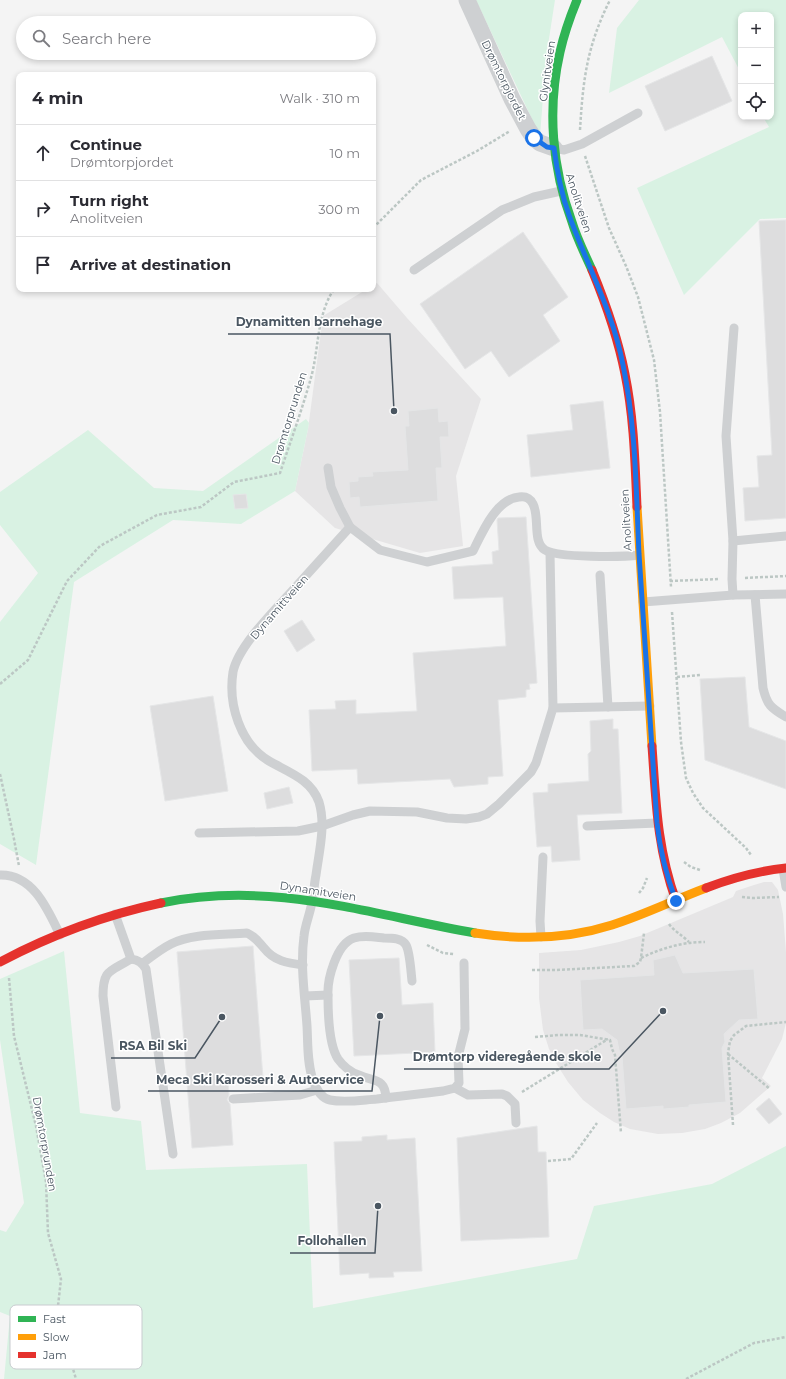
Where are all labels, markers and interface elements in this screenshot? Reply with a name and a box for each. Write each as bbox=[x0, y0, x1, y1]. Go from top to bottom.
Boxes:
map controls bbox=[738, 12, 774, 120]
button: + bbox=[738, 12, 774, 48]
search box bbox=[16, 16, 376, 60]
icon: search bbox=[30, 27, 52, 49]
text: Search here bbox=[62, 29, 151, 48]
street label: Drømtorpjordet bbox=[479, 38, 530, 123]
street label: Glynitveien bbox=[536, 40, 558, 102]
button: − bbox=[738, 48, 774, 84]
button: locate bbox=[738, 84, 774, 120]
text: 4 min bbox=[32, 88, 83, 108]
text: Walk · 310 m bbox=[279, 90, 360, 106]
route start bbox=[525, 129, 543, 147]
text: Continue bbox=[70, 135, 142, 154]
icon: ahead bbox=[32, 142, 54, 164]
text: 10 m bbox=[330, 145, 360, 161]
text: Drømtorpjordet bbox=[70, 154, 174, 170]
street label: Anolitveien bbox=[563, 171, 595, 235]
text: Turn right bbox=[70, 191, 149, 210]
icon: right bbox=[32, 198, 54, 220]
text: 300 m bbox=[318, 201, 360, 217]
text: Anolitveien bbox=[70, 210, 143, 226]
icon: arrive bbox=[32, 254, 54, 276]
text: Arrive at destination bbox=[70, 255, 231, 274]
callout: Dynamitten barnehage bbox=[228, 310, 390, 334]
text: Dynamitten barnehage bbox=[236, 314, 383, 329]
street label: Drømtorprunden bbox=[268, 370, 310, 466]
street label: Anolitveien bbox=[617, 489, 635, 551]
street label: Dynamittveien bbox=[247, 572, 311, 642]
street label: Dynamitveien bbox=[279, 878, 357, 904]
route end bbox=[667, 892, 685, 910]
callout: RSA Bil Ski bbox=[111, 1034, 195, 1058]
text: RSA Bil Ski bbox=[119, 1038, 187, 1053]
callout: Drømtorp videregående skole bbox=[404, 1045, 609, 1069]
text: Drømtorp videregående skole bbox=[413, 1049, 602, 1064]
callout: Meca Ski Karosseri & Autoservice bbox=[148, 1067, 372, 1091]
text: Meca Ski Karosseri & Autoservice bbox=[156, 1072, 364, 1087]
street label: Drømtorprunden bbox=[30, 1096, 60, 1192]
callout: Follohallen bbox=[290, 1229, 375, 1253]
text: Follohallen bbox=[297, 1233, 367, 1248]
legend bbox=[10, 1305, 142, 1369]
text: Fast bbox=[43, 1312, 67, 1326]
text: Slow bbox=[43, 1330, 69, 1344]
text: Jam bbox=[42, 1348, 67, 1362]

